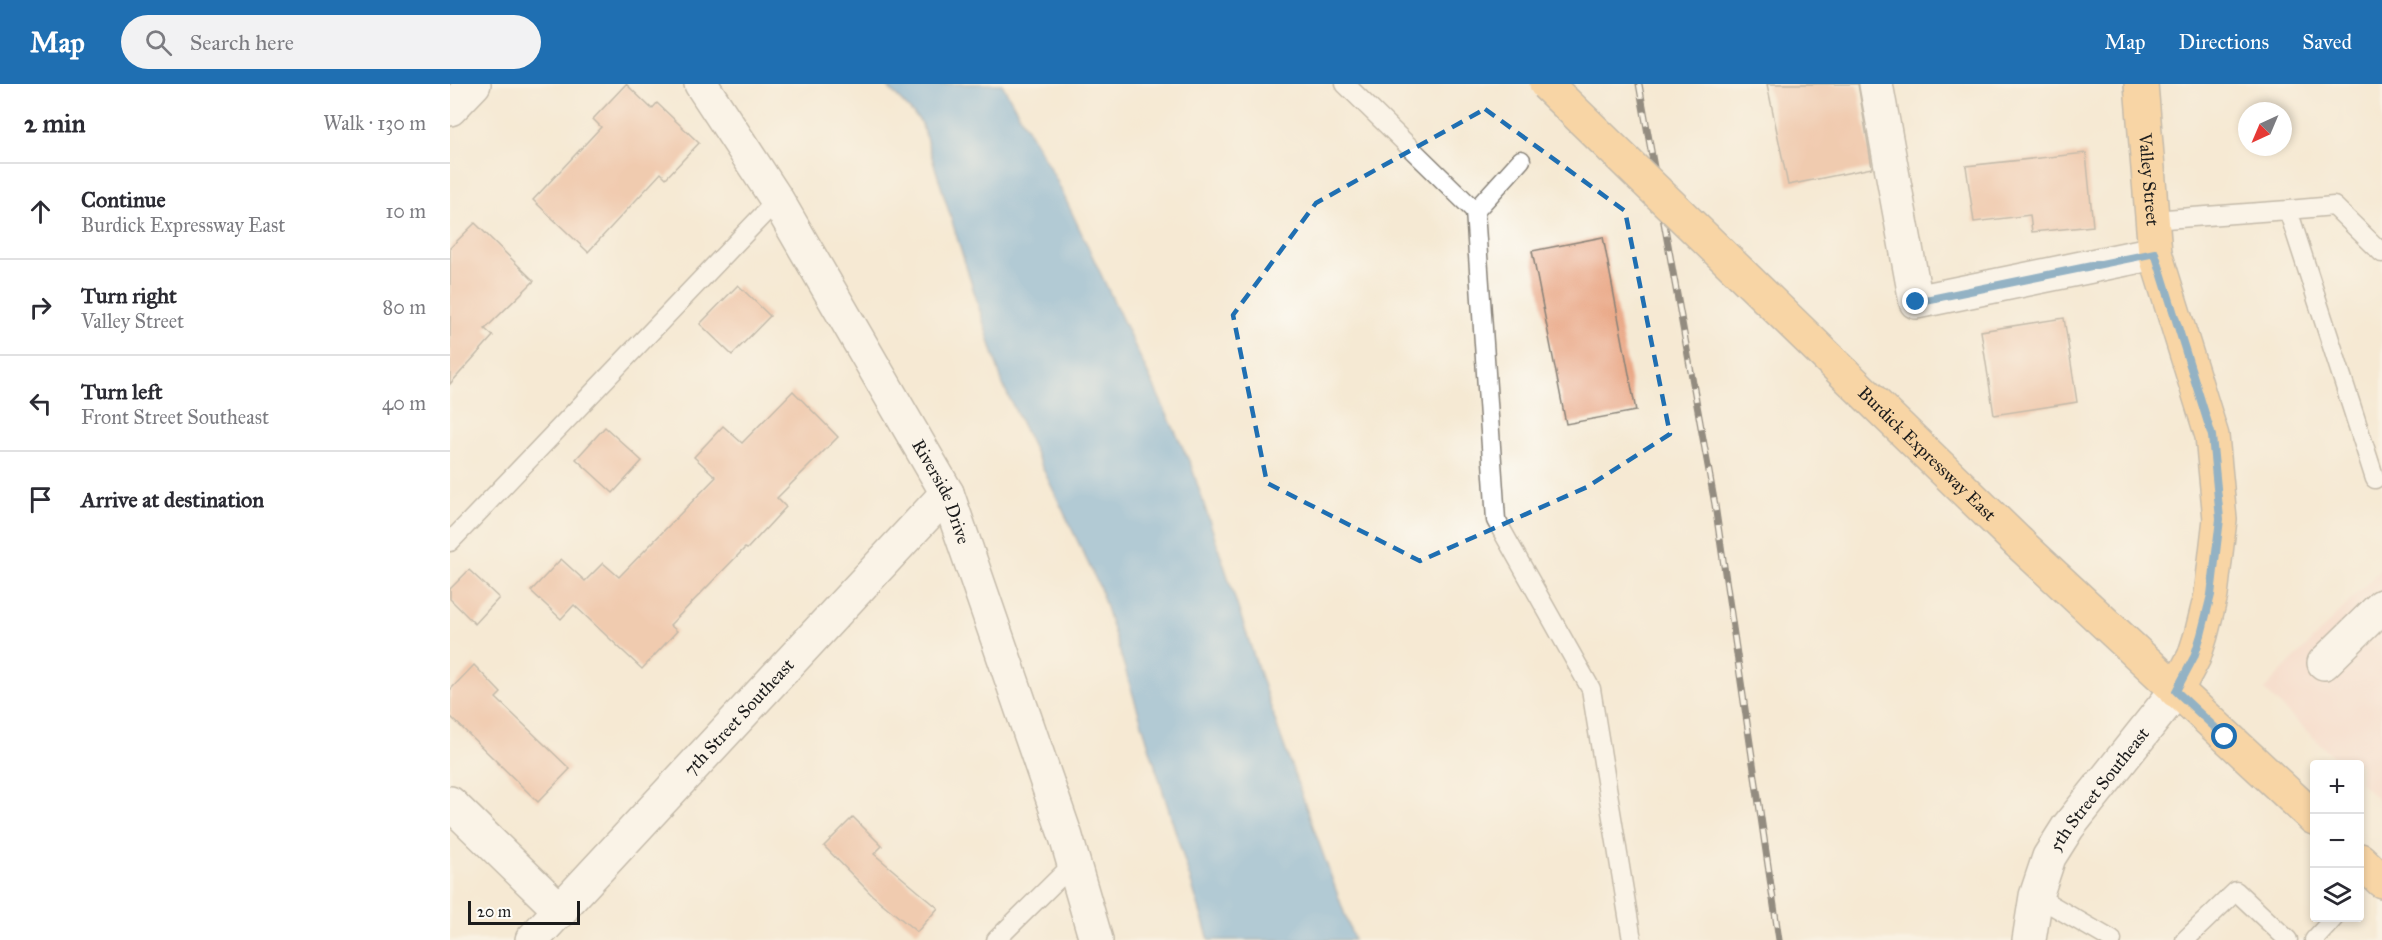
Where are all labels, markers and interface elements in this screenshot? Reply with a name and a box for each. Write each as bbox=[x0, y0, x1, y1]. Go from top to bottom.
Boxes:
search box bbox=[121, 15, 541, 69]
text: Map bbox=[30, 25, 85, 60]
icon: search bbox=[142, 26, 175, 59]
text: Search here bbox=[190, 29, 294, 56]
text: Map bbox=[2105, 29, 2146, 55]
text: Directions bbox=[2179, 29, 2269, 55]
text: Saved bbox=[2302, 29, 2352, 55]
north arrow bbox=[2238, 102, 2292, 156]
text: 2 min bbox=[24, 107, 85, 139]
text: Walk · 130 m bbox=[323, 111, 426, 135]
street label: Valley Street bbox=[2134, 131, 2164, 228]
text: Continue bbox=[81, 186, 166, 213]
icon: ahead bbox=[24, 195, 57, 228]
text: 10 m bbox=[385, 199, 426, 223]
text: Burdick Expressway East bbox=[81, 213, 285, 237]
text: Turn right bbox=[81, 282, 177, 309]
route end bbox=[1902, 288, 1928, 314]
icon: right bbox=[24, 291, 57, 324]
text: 80 m bbox=[383, 295, 426, 319]
text: Valley Street bbox=[81, 309, 184, 333]
text: Turn left bbox=[81, 378, 163, 405]
street label: Burdick Expressway East bbox=[1853, 382, 2001, 526]
icon: left bbox=[24, 387, 57, 420]
text: 40 m bbox=[382, 391, 426, 415]
text: Front Street Southeast bbox=[81, 405, 269, 429]
street label: Riverside Drive bbox=[907, 435, 975, 547]
icon: arrive bbox=[24, 483, 57, 516]
text: Arrive at destination bbox=[81, 486, 264, 513]
street label: 7th Street Southeast bbox=[679, 654, 799, 780]
street label: 5th Street Southeast bbox=[2044, 722, 2154, 855]
route start bbox=[2211, 723, 2237, 749]
map controls bbox=[2310, 760, 2364, 922]
button: + bbox=[2310, 760, 2364, 814]
button: − bbox=[2310, 814, 2364, 868]
button: layers bbox=[2310, 868, 2364, 922]
scale bar bbox=[468, 898, 580, 926]
text: 20 m bbox=[477, 902, 511, 921]

